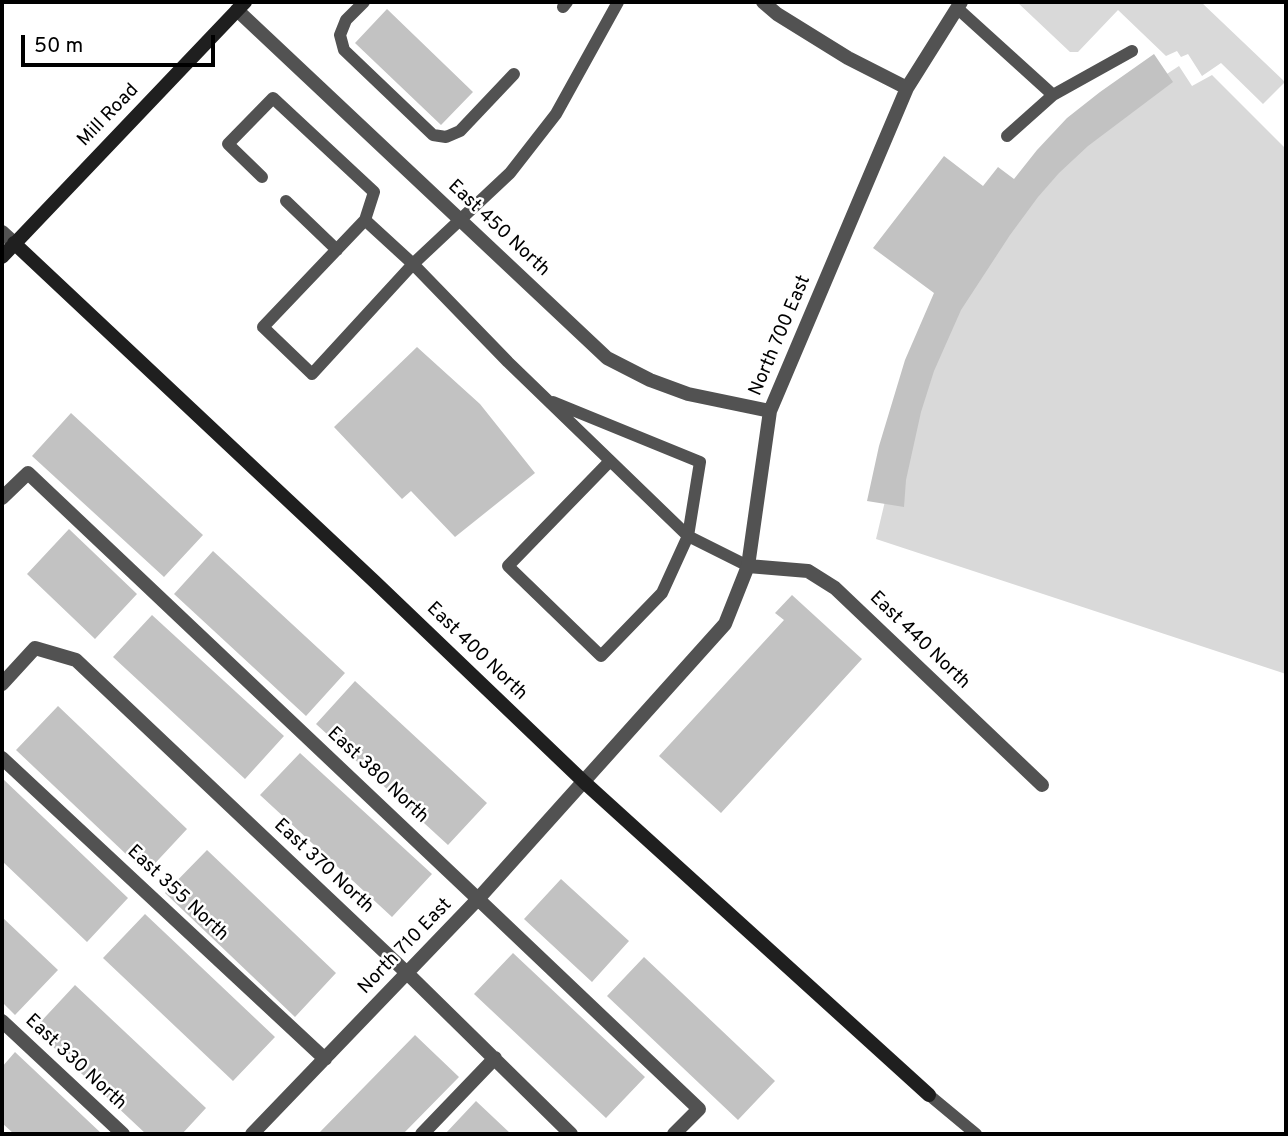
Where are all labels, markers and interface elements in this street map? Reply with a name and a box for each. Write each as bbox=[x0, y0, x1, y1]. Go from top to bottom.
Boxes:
scale bar bbox=[24, 21, 219, 65]
text: 50 m bbox=[34, 33, 83, 60]
street label: Mill Road bbox=[74, 80, 144, 152]
street label: East 450 North bbox=[442, 176, 554, 282]
street label: North 700 East bbox=[745, 272, 817, 400]
street label: East 440 North bbox=[864, 587, 974, 695]
street label: East 400 North bbox=[421, 598, 531, 706]
street label: East 380 North bbox=[322, 723, 432, 829]
street label: East 370 North bbox=[268, 815, 378, 919]
street label: East 355 North bbox=[122, 841, 232, 947]
street label: North 710 East bbox=[354, 894, 458, 1000]
street label: East 330 North bbox=[20, 1010, 130, 1116]

